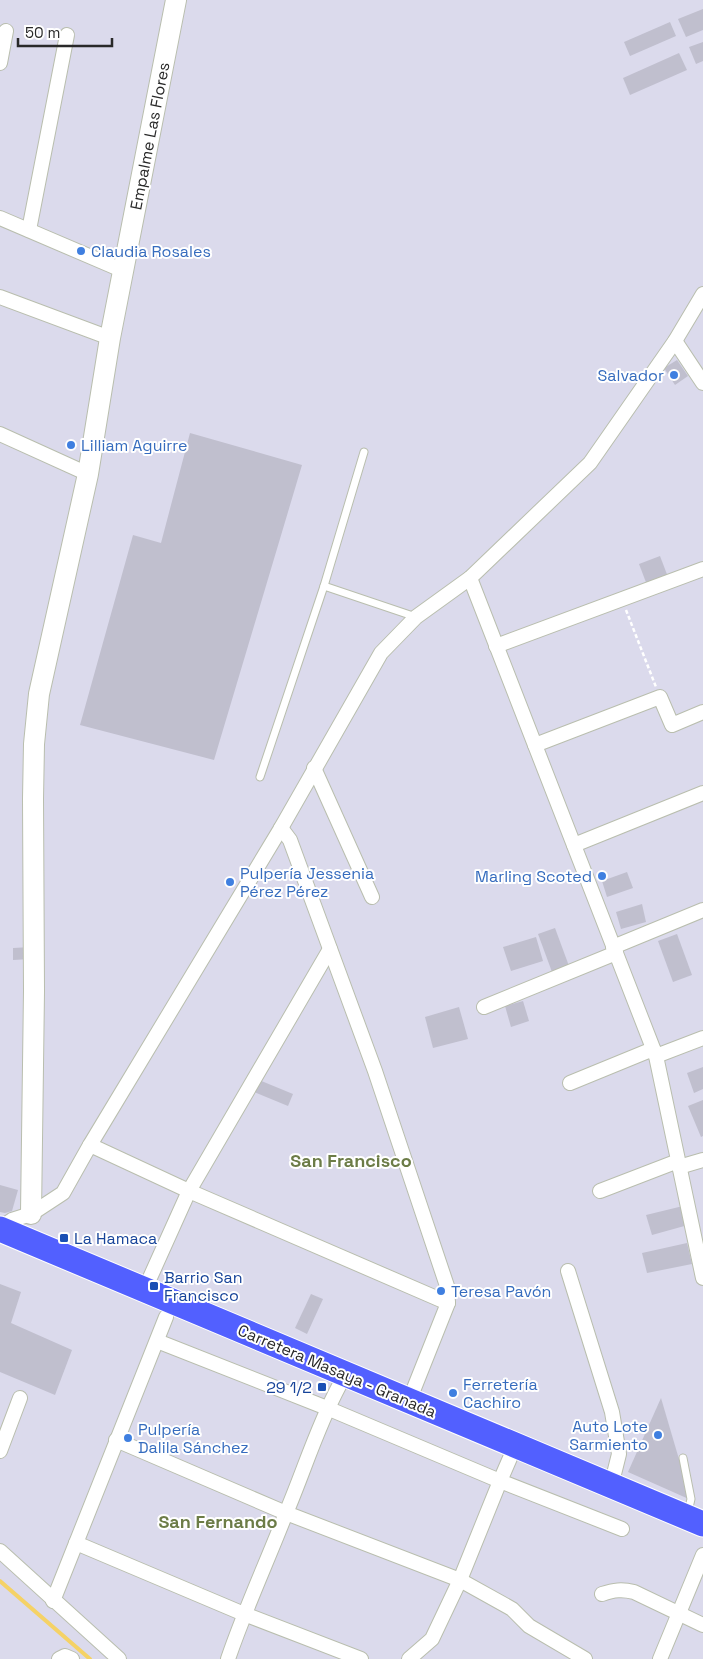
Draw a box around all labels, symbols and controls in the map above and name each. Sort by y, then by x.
scale bar [18,15,111,47]
text: 50 m [25,23,60,42]
street label: Empalme Las Flores [125,60,175,212]
place label: Claudia Rosales [91,241,211,262]
marker: Claudia Rosales [75,245,87,257]
place label: Salvador [597,365,664,386]
marker: Salvador [668,369,680,381]
place label: Lilliam Aguirre [81,435,188,456]
marker: Lilliam Aguirre [65,439,77,451]
place label: Pulpería Jessenia Pérez Pérez [240,863,374,902]
place label: Marling Scoted [475,866,592,887]
marker: Marling Scoted [596,870,608,882]
marker: Pulpería Jessenia Pérez Pérez [224,876,236,888]
district label: San Francisco [290,1149,412,1172]
place label: La Hamaca [74,1228,157,1249]
marker: La Hamaca [58,1232,70,1244]
place label: Barrio San Francisco [164,1267,243,1306]
marker: Barrio San Francisco [148,1280,160,1292]
place label: Teresa Pavón [451,1281,551,1302]
marker: Teresa Pavón [435,1285,447,1297]
street label: Carretera Masaya - Granada [235,1320,439,1422]
place label: Ferretería Cachiro [463,1374,538,1413]
place label: 29 1/2 [266,1377,312,1398]
marker: 29 1/2 [316,1381,328,1393]
marker: Ferretería Cachiro [447,1387,459,1399]
place label: Auto Lote Sarmiento [569,1416,648,1455]
place label: Pulpería Dalila Sánchez [138,1419,249,1458]
marker: Auto Lote Sarmiento [652,1429,664,1441]
marker: Pulpería Dalila Sánchez [122,1432,134,1444]
district label: San Fernando [158,1510,278,1533]

